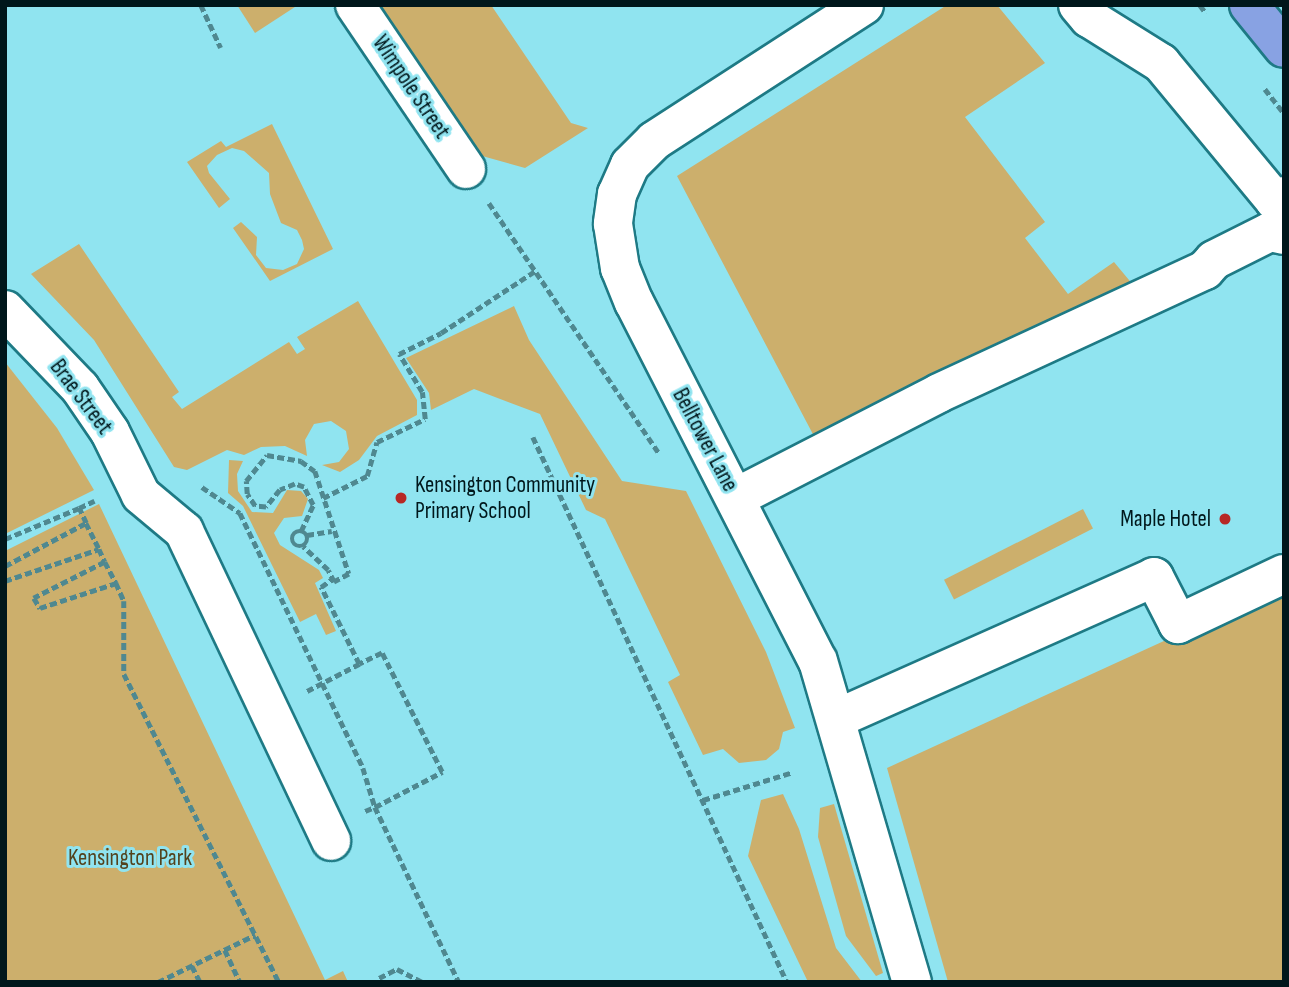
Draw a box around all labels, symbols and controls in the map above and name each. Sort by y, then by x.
street label: Wimpole Street [366,30,456,144]
street label: Brae Street [44,354,118,440]
street label: Belltower Lane [666,384,744,496]
place label: Kensington Community Primary School [415,471,595,525]
marker: Kensington Community Primary School [393,490,409,506]
place label: Maple Hotel [1120,505,1211,533]
marker: Maple Hotel [1217,511,1233,527]
park label: Kensington Park [68,844,192,872]

